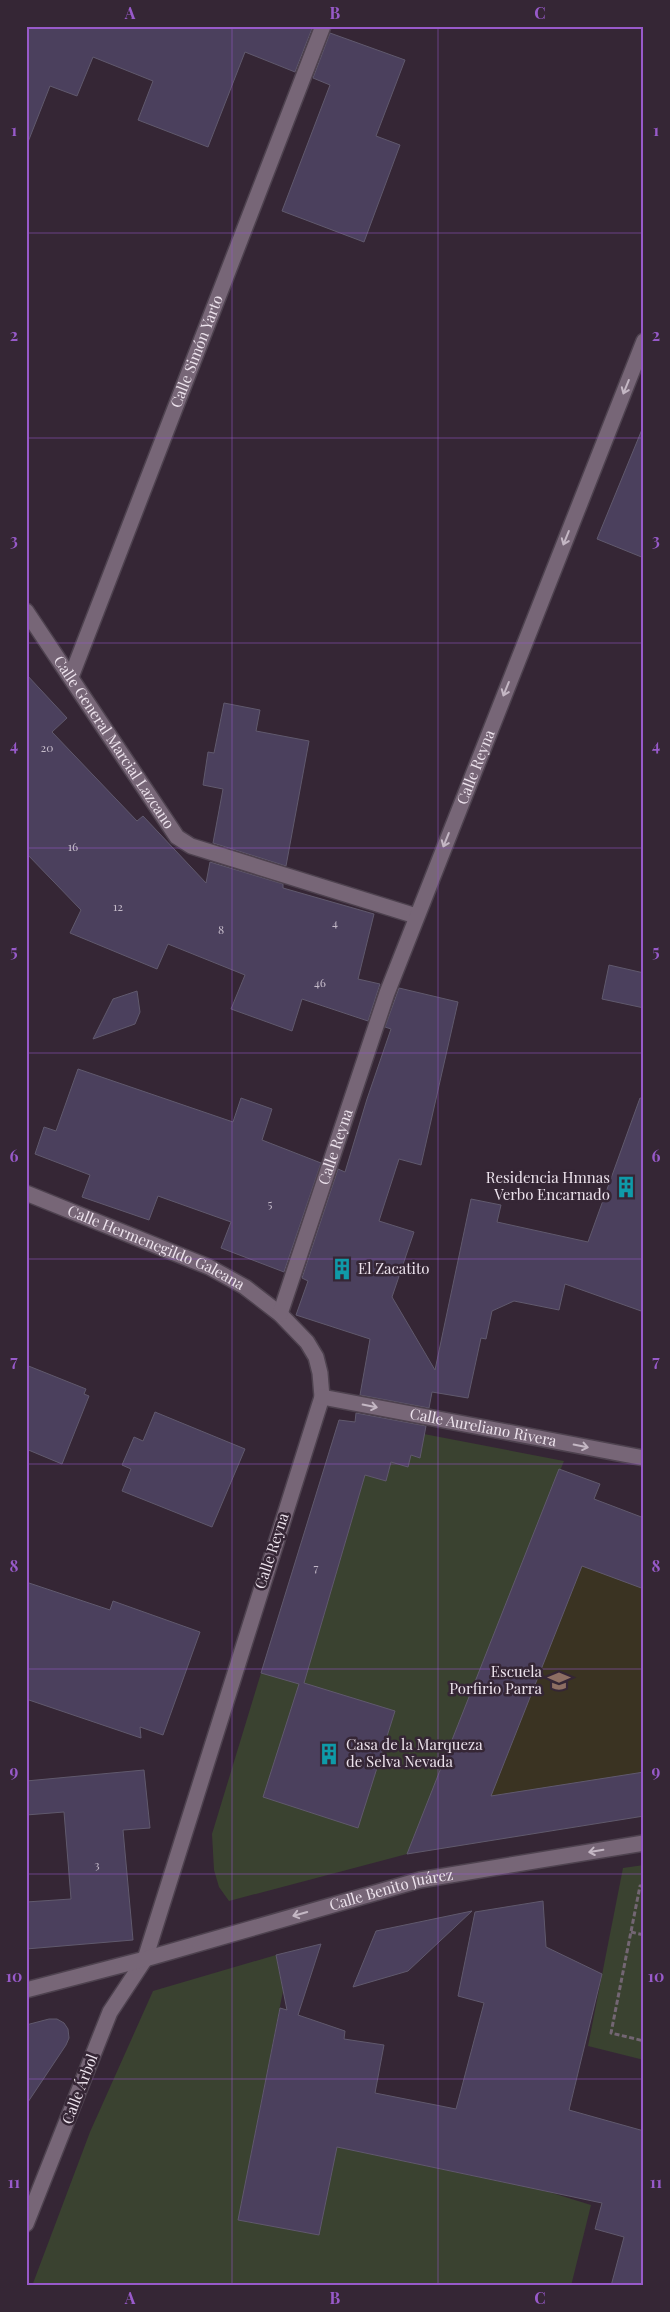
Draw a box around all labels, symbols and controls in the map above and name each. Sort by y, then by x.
text: A [124,2,136,23]
text: B [330,2,341,23]
text: C [534,2,546,23]
text: 1 [11,119,17,140]
text: 1 [653,119,659,140]
street label: Calle Simón Yarto [165,292,227,411]
text: 2 [10,324,18,345]
text: 2 [652,324,660,345]
one-way arrow [621,378,630,394]
text: 3 [10,529,18,550]
text: 3 [652,529,660,550]
one-way arrow [561,530,570,545]
street label: Calle General Marcial Lazcano [50,651,180,832]
one-way arrow [501,681,510,696]
street label: Calle Reyna [451,726,499,807]
text: 4 [10,734,18,755]
text: 4 [652,734,660,755]
house number: 20 [41,739,53,755]
one-way arrow [441,832,451,847]
house number: 16 [68,838,78,854]
house number: 12 [113,898,123,914]
house number: 4 [332,914,338,930]
house number: 8 [218,921,224,937]
text: 5 [10,940,18,961]
text: 5 [652,940,660,961]
house number: 46 [314,974,326,990]
street label: Calle Reyna [313,1106,357,1187]
text: 6 [10,1145,19,1166]
text: 6 [652,1145,661,1166]
place label: Residencia Hmnas Verbo Encarnado [486,1167,610,1204]
building icon: Residencia Hmnas Verbo Encarnado [613,1174,639,1200]
house number: 5 [268,1195,273,1211]
street label: Calle Hermenegildo Galeana [65,1200,249,1294]
building icon: El Zacatito [329,1256,355,1282]
place label: El Zacatito [358,1258,430,1278]
text: 7 [10,1350,18,1371]
text: 7 [652,1350,660,1371]
one-way arrow [361,1402,377,1412]
street label: Calle Aureliano Rivera [408,1403,559,1450]
one-way arrow [573,1442,589,1451]
street label: Calle Reyna [249,1510,293,1591]
text: 8 [10,1555,19,1576]
text: 8 [652,1555,661,1576]
house number: 7 [314,1559,319,1575]
place label: Escuela Porfirio Parra [449,1661,543,1698]
school or university icon: Escuela Porfirio Parra [546,1668,572,1694]
place label: Casa de la Marqueza de Selva Nevada [346,1734,483,1771]
building icon: Casa de la Marqueza de Selva Nevada [316,1741,342,1767]
text: 9 [10,1760,19,1781]
text: 9 [652,1760,661,1781]
one-way arrow [588,1847,604,1857]
house number: 3 [94,1856,100,1872]
street label: Calle Benito Juárez [327,1864,455,1915]
one-way arrow [293,1910,309,1920]
text: 10 [6,1965,22,1986]
text: 10 [648,1965,664,1986]
street label: Calle Árbol [57,2051,102,2127]
text: 11 [8,2171,20,2192]
text: 11 [650,2171,662,2192]
text: A [124,2287,136,2308]
text: B [330,2287,341,2308]
text: C [534,2287,546,2308]

